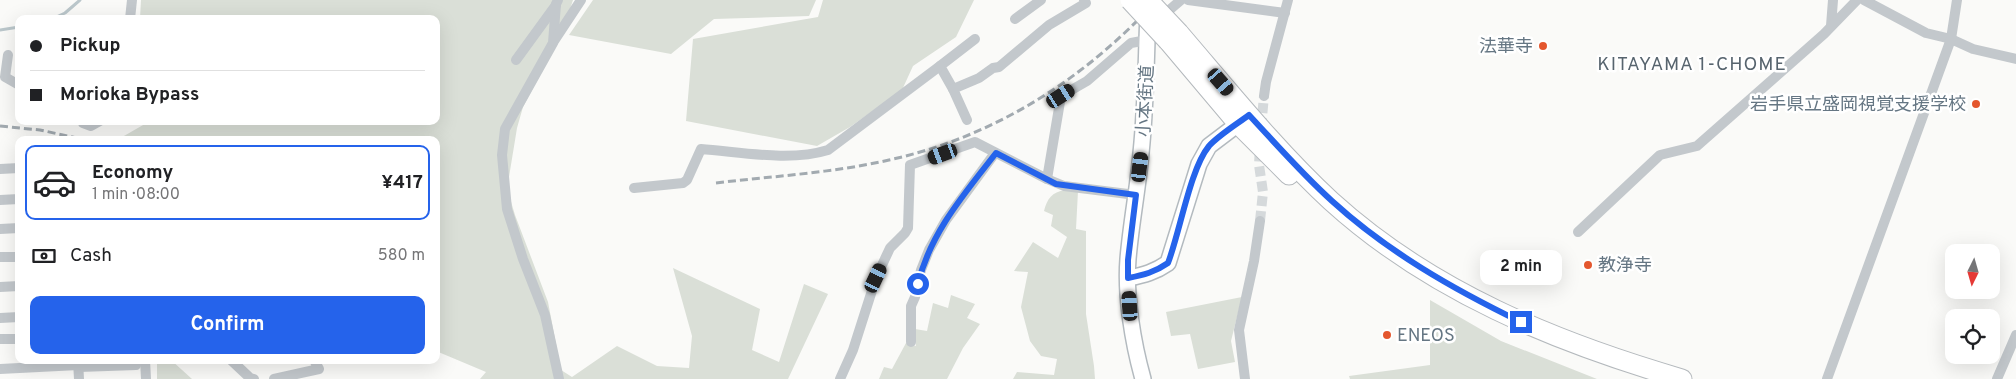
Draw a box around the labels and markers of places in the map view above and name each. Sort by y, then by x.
place label: 法華寺 [1479,36,1533,59]
marker: 法華寺 [1537,40,1549,52]
place label: 岩手県立盛岡視覚支援学校 [1750,94,1966,117]
marker: 岩手県立盛岡視覚支援学校 [1970,98,1982,110]
place label: 教浄寺 [1598,255,1652,278]
marker: 教浄寺 [1582,259,1594,271]
place label: ENEOS [1397,325,1455,348]
marker: ENEOS [1381,329,1393,341]

